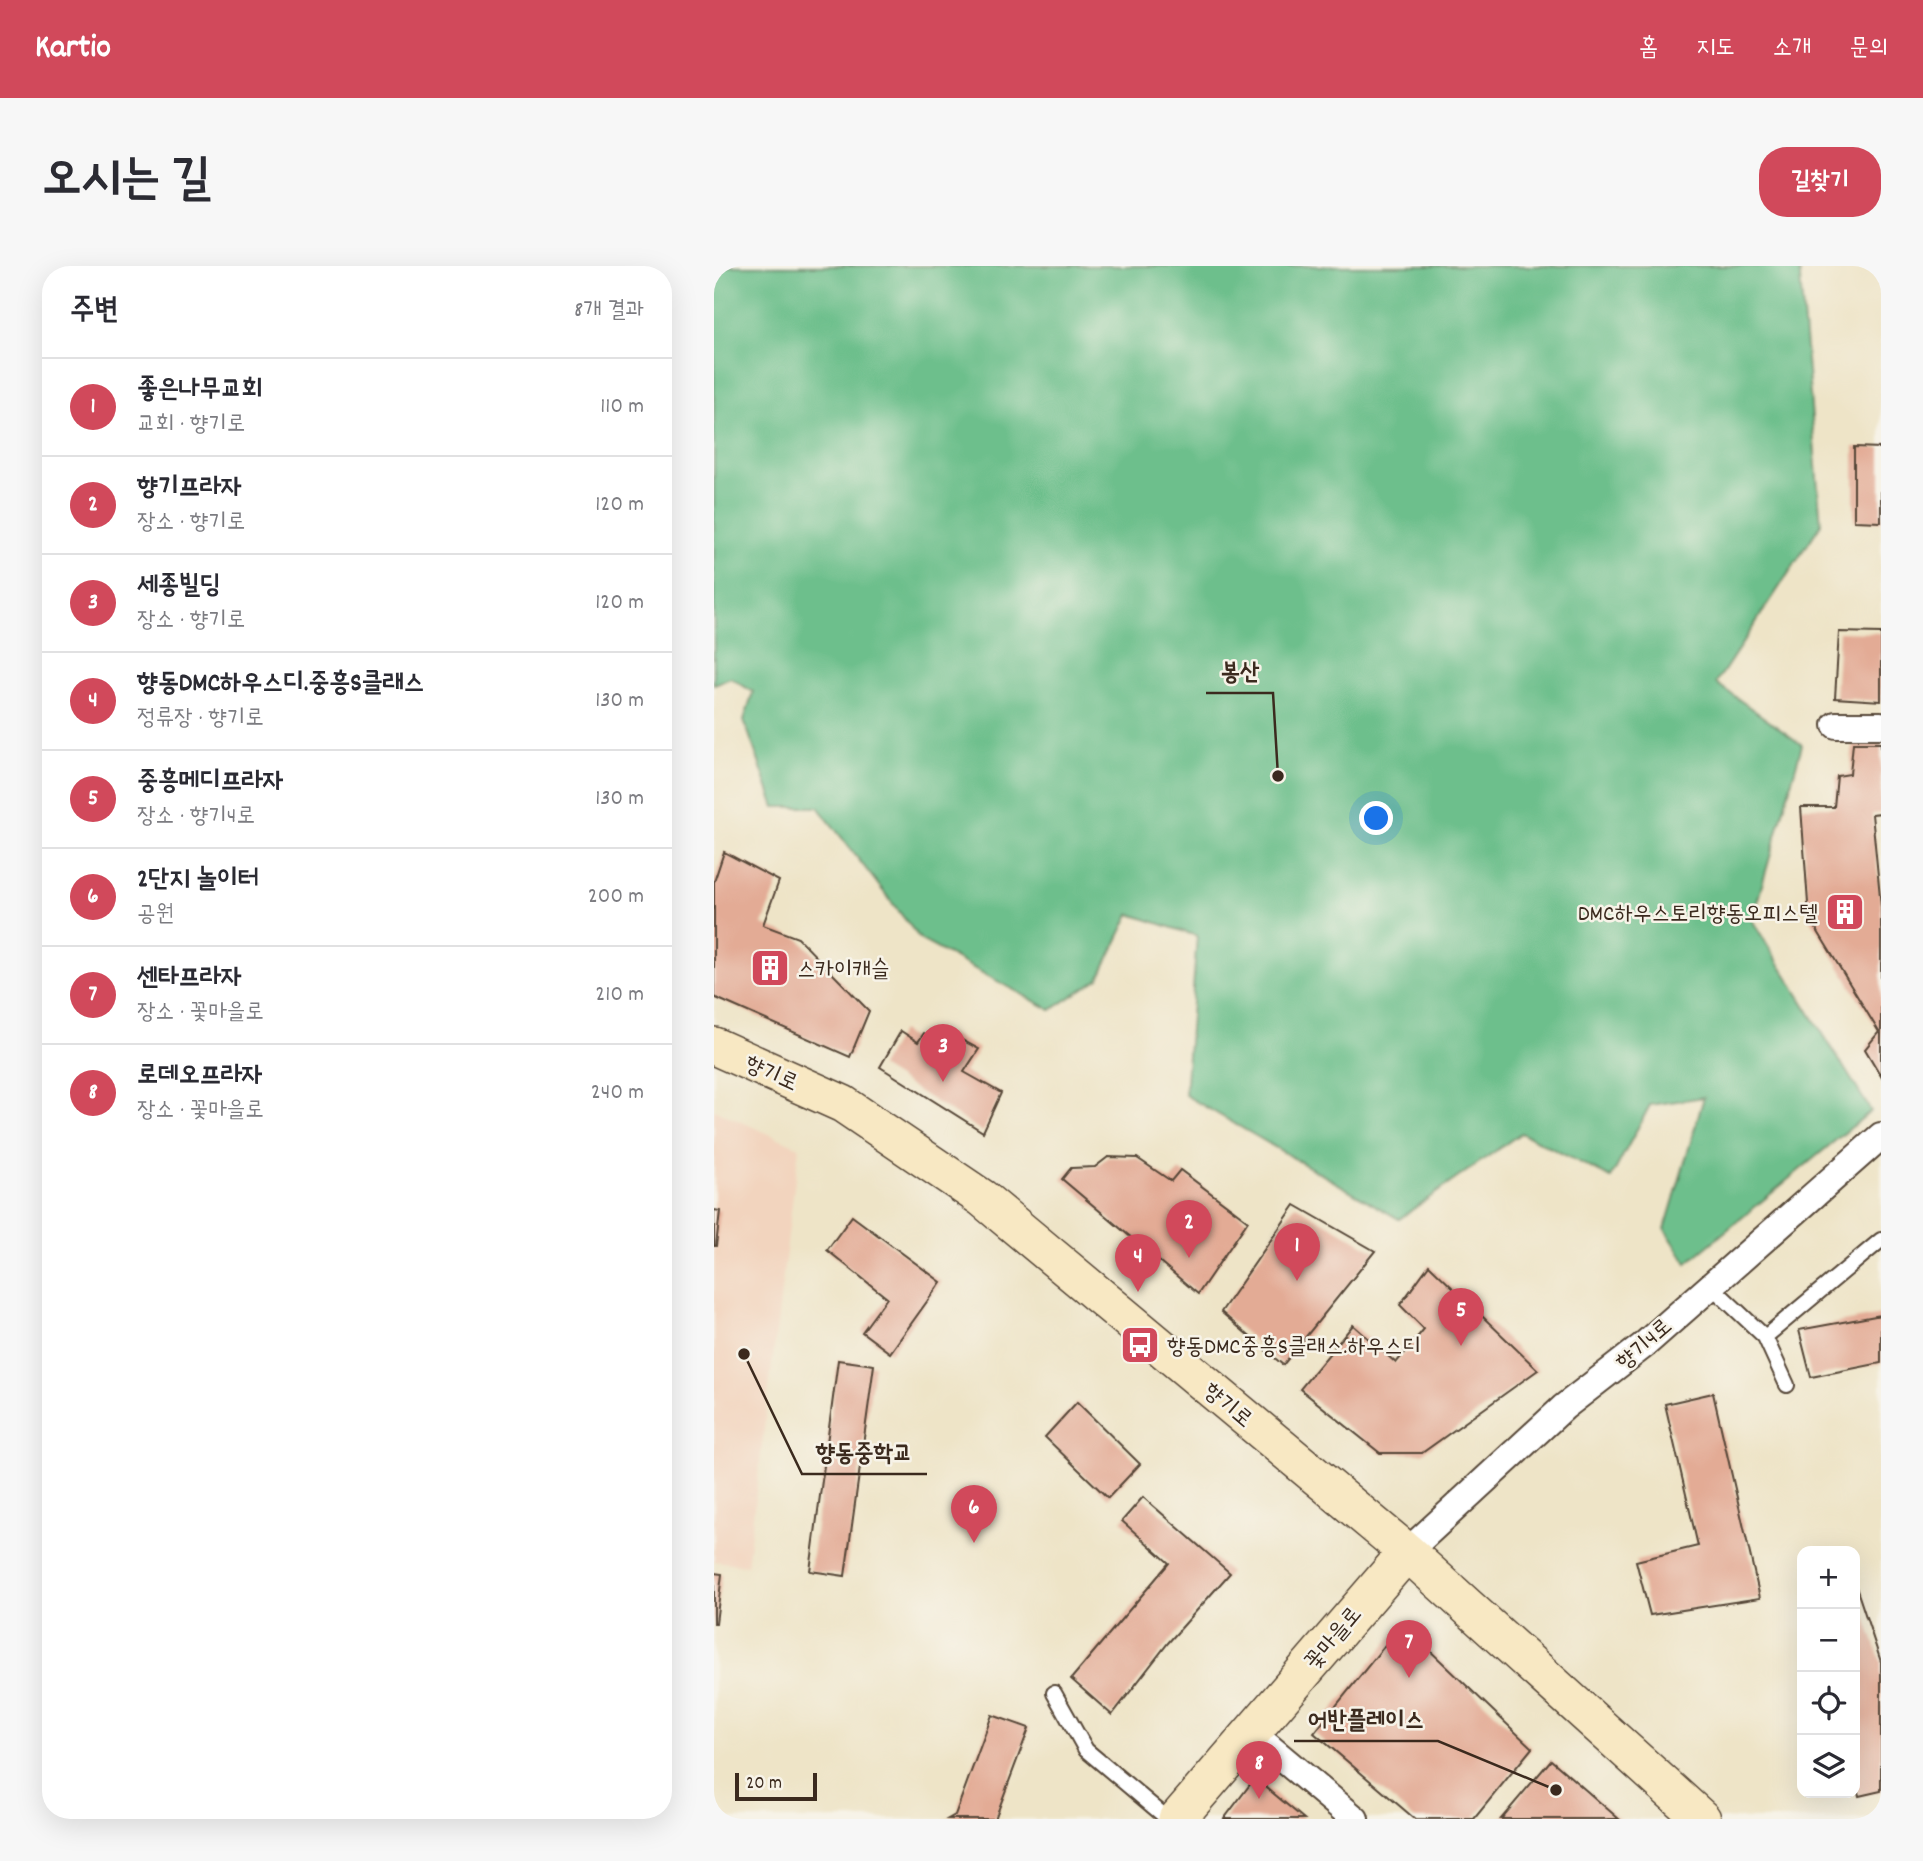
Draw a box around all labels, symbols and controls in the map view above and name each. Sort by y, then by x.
text: Kartio [35,26,111,73]
text: 홈 [1639,32,1658,66]
text: 지도 [1696,32,1735,66]
text: 소개 [1773,32,1811,66]
text: 문의 [1849,32,1888,66]
text: 오시는 길 [42,147,211,217]
button: 길찾기 [1759,147,1881,217]
text: 주변 [70,291,118,334]
text: 8개 결과 [574,295,644,328]
text: 좋은나무교회 [137,372,263,409]
text: 1 [90,391,96,424]
text: 110 m [600,391,644,424]
text: 교회 · 향기로 [137,409,245,442]
text: 향기프라자 [137,470,242,507]
text: 2 [88,489,98,522]
text: 120 m [595,489,644,522]
text: 장소 · 향기로 [137,507,245,540]
text: 세종빌딩 [137,568,221,605]
text: 3 [88,587,98,620]
text: 120 m [595,587,644,620]
text: 장소 · 향기로 [137,605,245,638]
callout: 봉산 [1206,648,1273,693]
text: 봉산 [1221,657,1260,691]
text: 향동DMC하우스디.중흥S클래스 [137,666,424,703]
text: 4 [88,685,98,718]
text: 130 m [595,685,644,718]
text: 정류장 · 향기로 [137,703,264,736]
text: 중흥메디프라자 [137,764,283,801]
text: 5 [88,783,98,816]
text: 130 m [595,783,644,816]
text: 장소 · 향기4로 [137,801,255,834]
your location [1359,801,1393,835]
text: 2단지 놀이터 [137,862,259,899]
text: 6 [87,881,99,914]
text: 200 m [588,881,644,914]
building icon: DMC하우스토리향동오피스텔 [1824,891,1866,933]
text: 공원 [137,899,174,932]
place label: DMC하우스토리향동오피스텔 [1578,899,1818,932]
building icon: 스카이캐슬 [749,947,791,989]
place label: 스카이캐슬 [797,955,890,988]
text: 센타프라자 [137,960,242,997]
text: 7 [89,979,97,1012]
text: 210 m [595,979,644,1012]
text: 장소 · 꽃마을로 [137,997,264,1030]
pin: 3 [920,1024,966,1082]
street label: 향기로 [739,1049,803,1102]
text: 로데오프라자 [137,1058,263,1095]
text: 8 [88,1077,98,1110]
text: 240 m [591,1077,644,1110]
text: 장소 · 꽃마을로 [137,1095,264,1128]
pin: 2 [1166,1200,1212,1258]
pin: 1 [1274,1223,1320,1281]
pin: 4 [1115,1234,1161,1292]
pin: 5 [1438,1288,1484,1346]
street label: 향기4로 [1610,1312,1681,1379]
bus stop icon: 향동DMC중흥S클래스.하우스디 [1119,1324,1161,1366]
place label: 향동DMC중흥S클래스.하우스디 [1167,1332,1421,1365]
street label: 향기로 [1195,1376,1259,1437]
callout: 향동중학교 [802,1429,927,1474]
text: 향동중학교 [815,1438,912,1472]
pin: 6 [951,1485,997,1543]
map controls [1797,1546,1860,1798]
button: + [1797,1546,1860,1609]
street label: 꽃마을로 [1298,1600,1371,1678]
button: − [1797,1609,1860,1672]
pin: 7 [1386,1620,1432,1678]
button: locate [1797,1672,1860,1735]
callout: 어반플레이스 [1294,1696,1438,1741]
text: 어반플레이스 [1308,1705,1424,1739]
button: layers [1797,1735,1860,1798]
pin: 8 [1236,1741,1282,1799]
scale bar [735,1770,817,1802]
text: 20 m [746,1771,782,1798]

